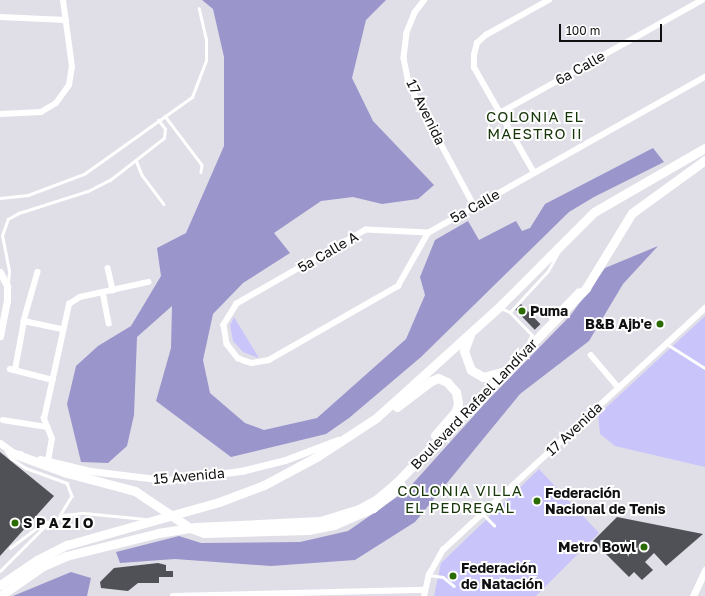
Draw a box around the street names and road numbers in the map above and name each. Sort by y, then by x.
street label: 6a Calle [552,48,608,88]
street label: 17 Avenida [403,76,449,148]
street label: 5a Calle [447,186,503,226]
street label: 5a Calle A [295,228,361,276]
street label: Boulevard Rafael Landívar [407,335,541,473]
street label: 17 Avenida [542,399,606,459]
street label: 15 Avenida [153,465,225,487]

